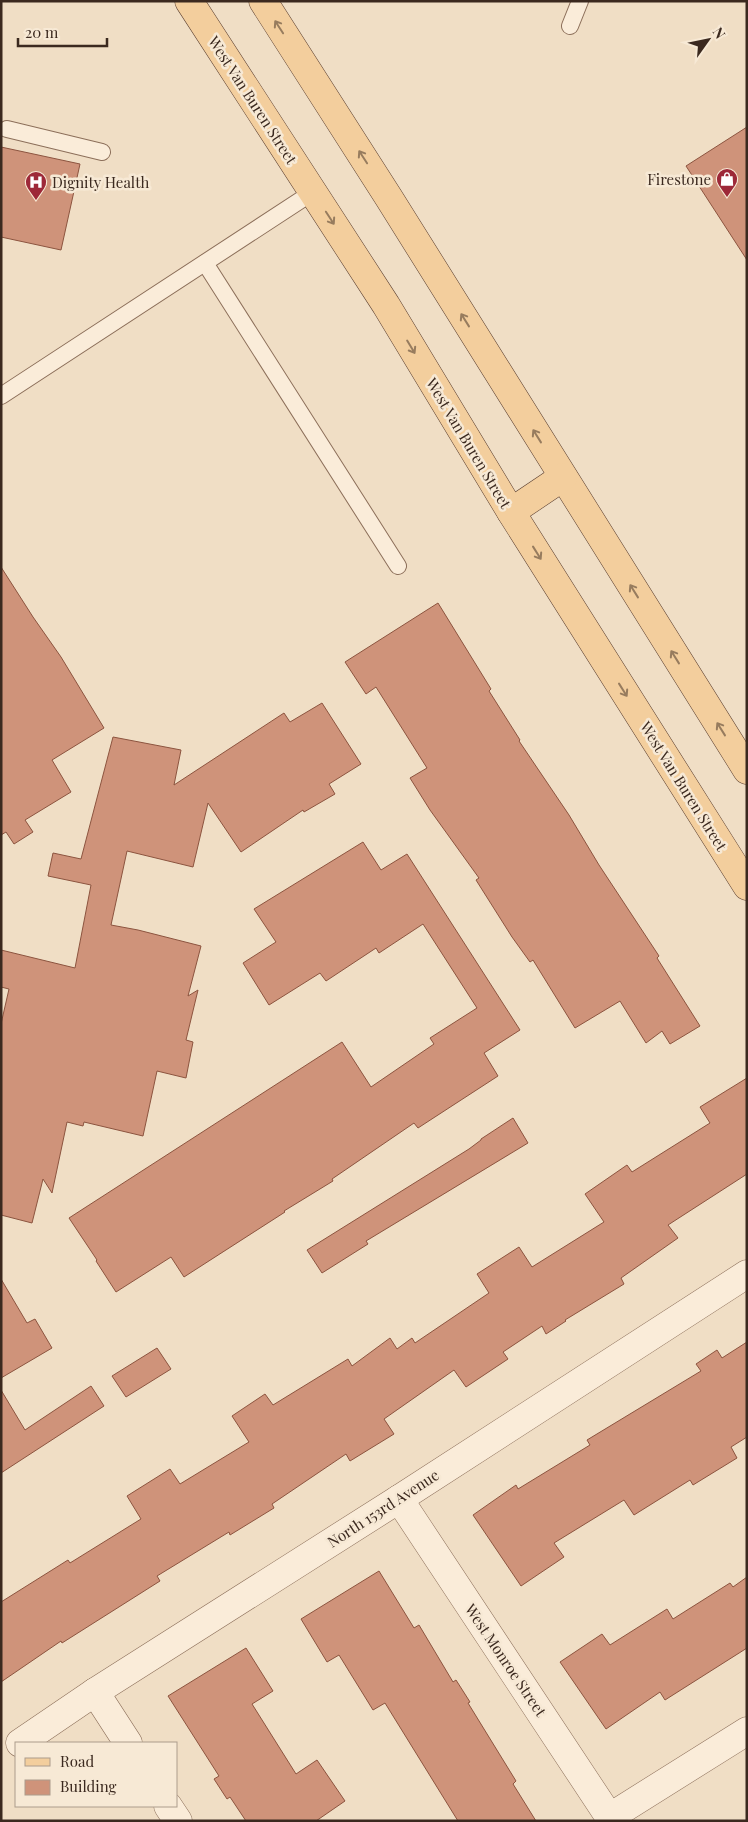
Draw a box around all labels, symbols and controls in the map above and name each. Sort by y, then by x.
scale bar [18,15,106,47]
north arrow [683,15,733,65]
one-way arrow [274,20,284,34]
text: 20 m [25,22,59,42]
text: N [709,23,730,42]
street label: West Van Buren Street [204,31,302,168]
one-way arrow [357,151,367,165]
shop icon: Firestone [715,167,739,198]
place label: Firestone [647,169,711,189]
hospital icon: Dignity Health [24,170,48,201]
place label: Dignity Health [52,172,149,192]
one-way arrow [325,211,335,225]
one-way arrow [459,313,469,327]
one-way arrow [407,339,417,353]
street label: West Van Buren Street [422,373,516,513]
one-way arrow [532,429,542,443]
one-way arrow [532,545,542,559]
one-way arrow [629,584,639,598]
one-way arrow [669,650,679,664]
one-way arrow [618,683,628,697]
street label: West Van Buren Street [636,717,732,855]
one-way arrow [715,723,725,737]
street label: North 153rd Avenue [323,1464,443,1552]
street label: West Monroe Street [460,1599,552,1721]
legend [15,1742,178,1807]
text: Road [60,1751,94,1771]
text: Building [60,1776,117,1796]

